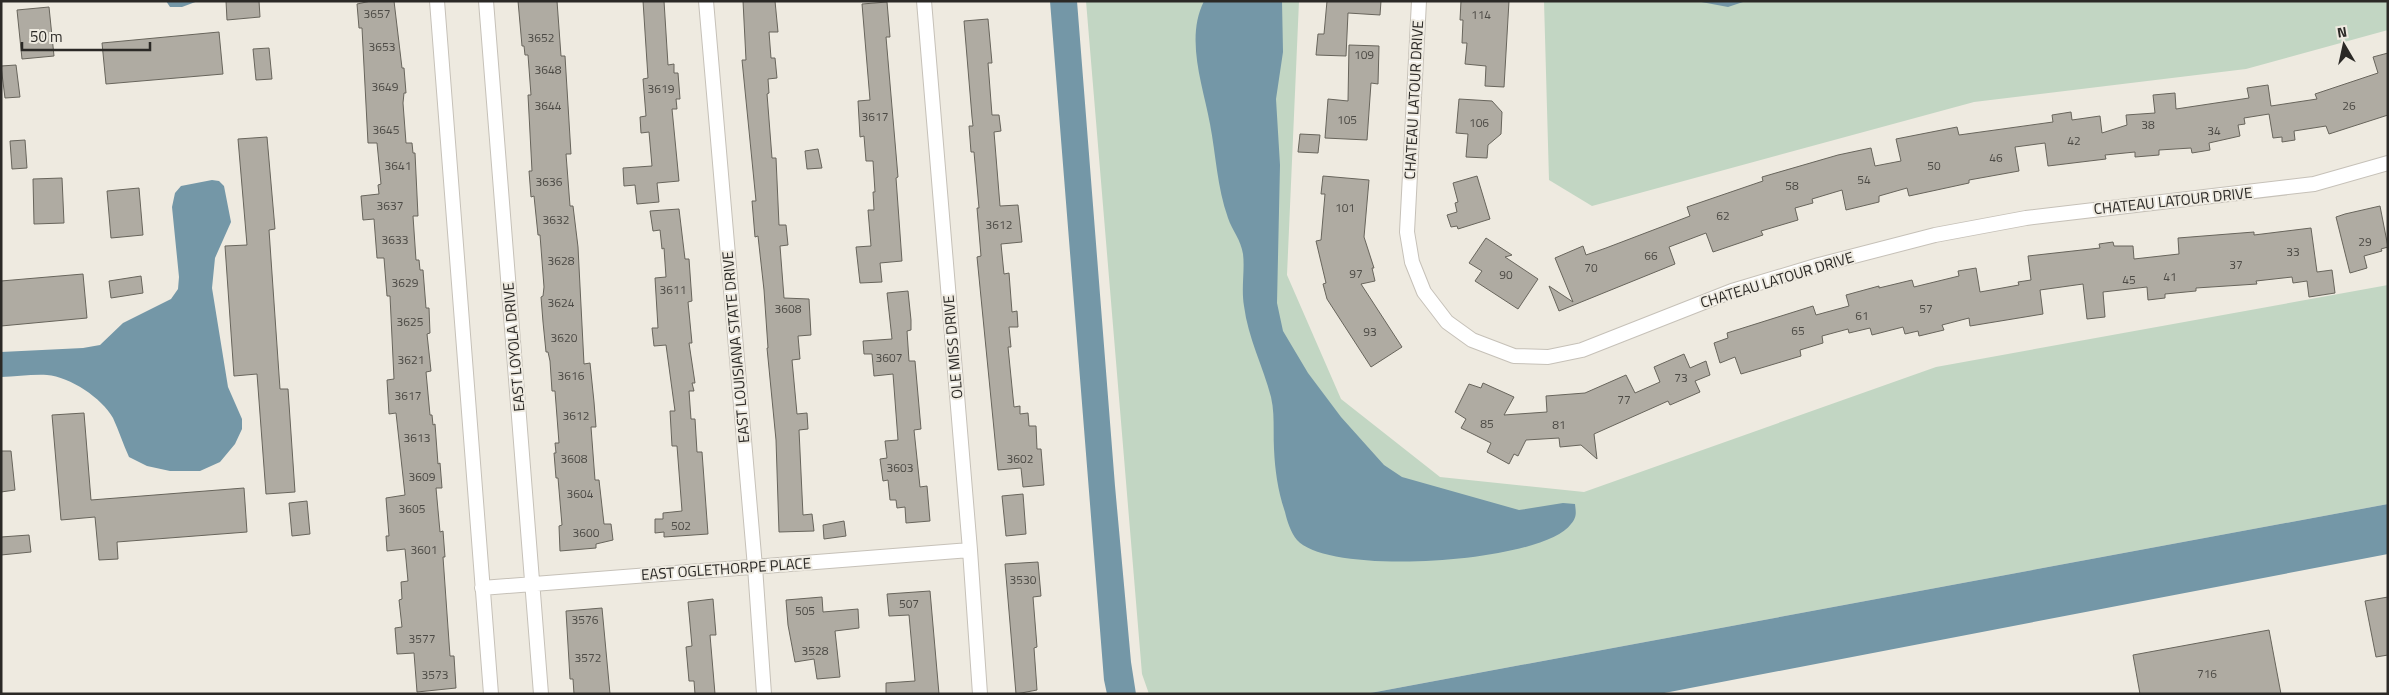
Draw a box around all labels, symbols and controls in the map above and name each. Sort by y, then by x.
house number: 3657 [364,4,390,23]
house number: 114 [1471,5,1491,24]
scale bar [22,20,150,52]
street label: CHATEAU LATOUR DRIVE [1398,20,1429,180]
north arrow [2319,20,2369,70]
text: N [2335,21,2348,43]
text: 50 m [30,25,63,48]
house number: 3652 [528,28,554,47]
house number: 3653 [369,37,395,56]
house number: 109 [1354,45,1374,64]
house number: 3648 [535,60,562,79]
house number: 3649 [372,77,399,96]
house number: 3619 [648,79,675,98]
house number: 3644 [535,96,562,115]
house number: 26 [2342,96,2356,115]
house number: 3617 [862,107,888,126]
house number: 105 [1337,110,1357,129]
house number: 106 [1469,113,1489,132]
house number: 38 [2141,115,2155,134]
house number: 3645 [373,120,400,139]
house number: 34 [2207,121,2221,140]
house number: 42 [2067,131,2081,150]
house number: 46 [1989,148,2003,167]
house number: 3641 [385,156,411,175]
house number: 50 [1927,156,1941,175]
house number: 54 [1857,170,1871,189]
house number: 3636 [536,172,563,191]
house number: 58 [1785,176,1799,195]
street label: CHATEAU LATOUR DRIVE [2093,181,2253,220]
house number: 3637 [377,196,403,215]
house number: 101 [1335,198,1355,217]
house number: 62 [1716,206,1730,225]
house number: 3632 [543,210,569,229]
house number: 3612 [986,215,1012,234]
house number: 3633 [382,230,408,249]
house number: 29 [2358,232,2372,251]
house number: 33 [2286,242,2300,261]
street label: CHATEAU LATOUR DRIVE [1697,245,1856,314]
house number: 66 [1644,246,1658,265]
street label: EAST LOUISIANA STATE DRIVE [716,250,755,444]
house number: 3628 [548,251,575,270]
house number: 37 [2229,255,2243,274]
house number: 70 [1584,258,1598,277]
house number: 97 [1349,264,1363,283]
house number: 90 [1499,265,1513,284]
house number: 41 [2163,267,2177,286]
house number: 45 [2122,270,2136,289]
house number: 3629 [392,273,419,292]
house number: 3611 [660,280,686,299]
street label: EAST LOYOLA DRIVE [496,282,531,413]
house number: 3624 [548,293,575,312]
street label: OLE MISS DRIVE [937,294,968,400]
house number: 3608 [775,299,802,318]
house number: 57 [1919,299,1933,318]
house number: 61 [1855,306,1869,325]
house number: 3625 [397,312,424,331]
house number: 65 [1791,321,1805,340]
house number: 93 [1363,322,1377,341]
house number: 3620 [551,328,578,347]
house number: 3607 [876,348,902,367]
house number: 3621 [398,350,424,369]
house number: 3616 [558,366,585,385]
house number: 73 [1674,368,1688,387]
house number: 3617 [395,386,421,405]
house number: 77 [1617,390,1631,409]
house number: 3612 [563,406,589,425]
house number: 85 [1480,414,1494,433]
house number: 81 [1552,415,1566,434]
house number: 3613 [404,428,430,447]
house number: 3608 [561,449,588,468]
house number: 3602 [1007,449,1033,468]
house number: 3603 [887,458,913,477]
house number: 3609 [409,467,436,486]
house number: 3604 [567,484,594,503]
house number: 3605 [399,499,426,518]
house number: 502 [671,516,691,535]
house number: 3600 [573,523,600,542]
house number: 3601 [411,540,437,559]
street label: EAST OGLETHORPE PLACE [640,551,812,586]
house number: 3530 [1010,570,1037,589]
house number: 507 [899,594,919,613]
house number: 505 [795,601,815,620]
house number: 3576 [572,610,599,629]
house number: 3577 [409,629,435,648]
house number: 3528 [802,641,829,660]
house number: 3572 [575,648,601,667]
house number: 716 [2197,664,2217,683]
house number: 3573 [422,665,448,684]

